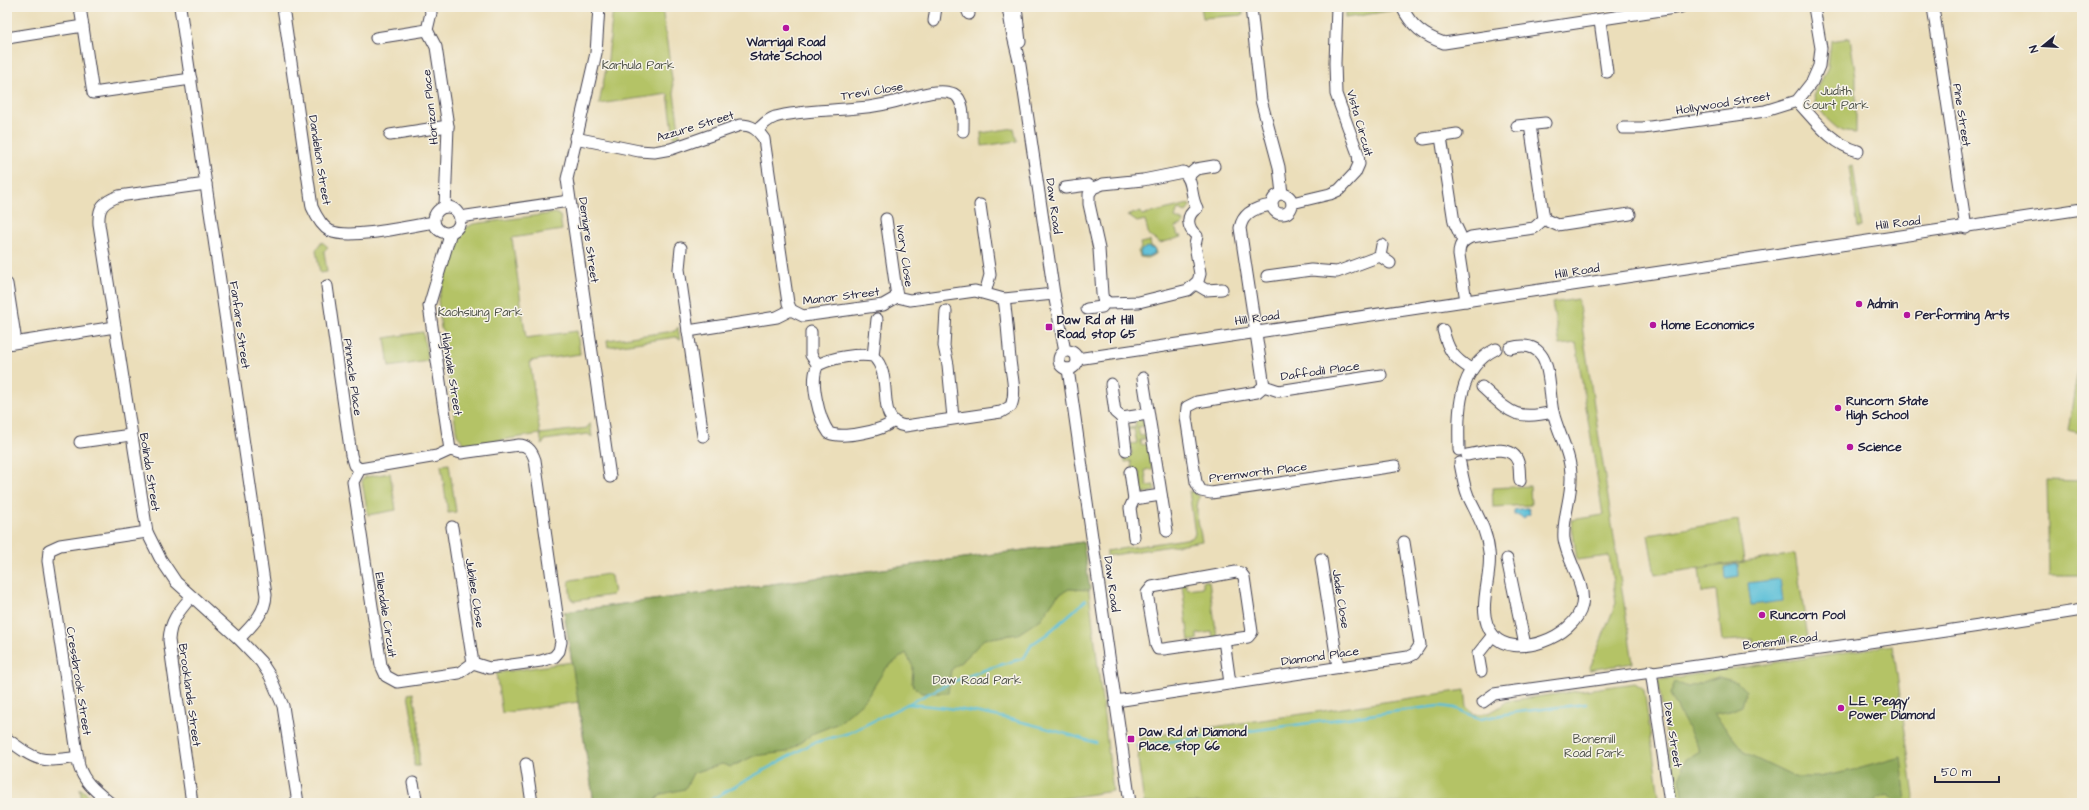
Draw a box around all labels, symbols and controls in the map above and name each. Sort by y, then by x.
marker: Warrigal Road State School [781,23,791,33]
north arrow [2023,26,2063,66]
place label: Warrigal Road State School [746,34,826,65]
text: N [2026,43,2042,55]
park label: Karhula Park [602,57,675,74]
street label: Horizon Place [418,68,443,145]
street label: Trevi Close [840,78,905,105]
street label: Pine Street [1948,82,1975,148]
park label: Judith Court Park [1803,83,1869,114]
street label: Vista Circuit [1342,88,1377,159]
street label: Hollywood Street [1675,88,1772,120]
street label: Azzure Street [654,107,736,146]
street label: Dandelion Street [304,114,335,206]
street label: Daw Road [1041,177,1066,235]
street label: Demigre Street [573,196,603,284]
street label: Hill Road [1875,212,1922,235]
street label: Ivory Close [891,224,917,289]
street label: Hill Road [1553,260,1601,283]
street label: Fanfare Street [225,280,254,370]
street label: Manor Street [802,283,881,310]
place label: Admin [1867,296,1898,313]
marker: Admin [1854,299,1864,309]
park label: Kaohsiung Park [438,304,523,322]
street label: Hill Road [1233,307,1281,330]
place label: Performing Arts [1915,307,2010,326]
marker: Performing Arts [1902,310,1912,320]
place label: Daw Rd at Hill Road, stop 65 [1057,312,1137,344]
place label: Home Economics [1661,317,1755,334]
marker: Home Economics [1648,320,1658,330]
marker: Daw Rd at Hill Road, stop 65 [1044,322,1054,332]
street label: Highvale Street [436,331,466,417]
street label: Pinnacle Place [339,337,366,417]
street label: Daffodil Place [1280,357,1361,385]
place label: Runcorn State High School [1846,393,1929,426]
marker: Runcorn State High School [1833,403,1843,413]
street label: Bolinda Street [135,432,164,513]
place label: Science [1857,439,1902,456]
marker: Science [1845,442,1855,452]
street label: Premworth Place [1208,458,1308,487]
street label: Daw Road [1099,555,1124,613]
street label: Jubilee Close [461,557,488,630]
street label: Jade Close [1327,568,1354,630]
street label: Ellendale Circuit [370,571,401,659]
place label: Runcorn Pool [1770,607,1846,624]
marker: Runcorn Pool [1757,610,1767,620]
street label: Cressbrook Street [62,626,96,737]
street label: Bonemill Road [1742,628,1818,655]
street label: Brooklands Street [174,642,205,748]
street label: Diamond Place [1280,643,1361,670]
park label: Daw Road Park [933,672,1022,689]
place label: L.E. 'Peggy' Power Diamond [1849,693,1936,724]
street label: Dew Street [1659,701,1686,769]
marker: L.E. 'Peggy' Power Diamond [1836,703,1846,713]
place label: Daw Rd at Diamond Place, stop 66 [1139,724,1247,756]
park label: Bonemill Road Park [1564,731,1625,762]
marker: Daw Rd at Diamond Place, stop 66 [1126,734,1136,744]
scale bar [1935,758,1999,784]
text: 50 m [1941,764,1972,781]

